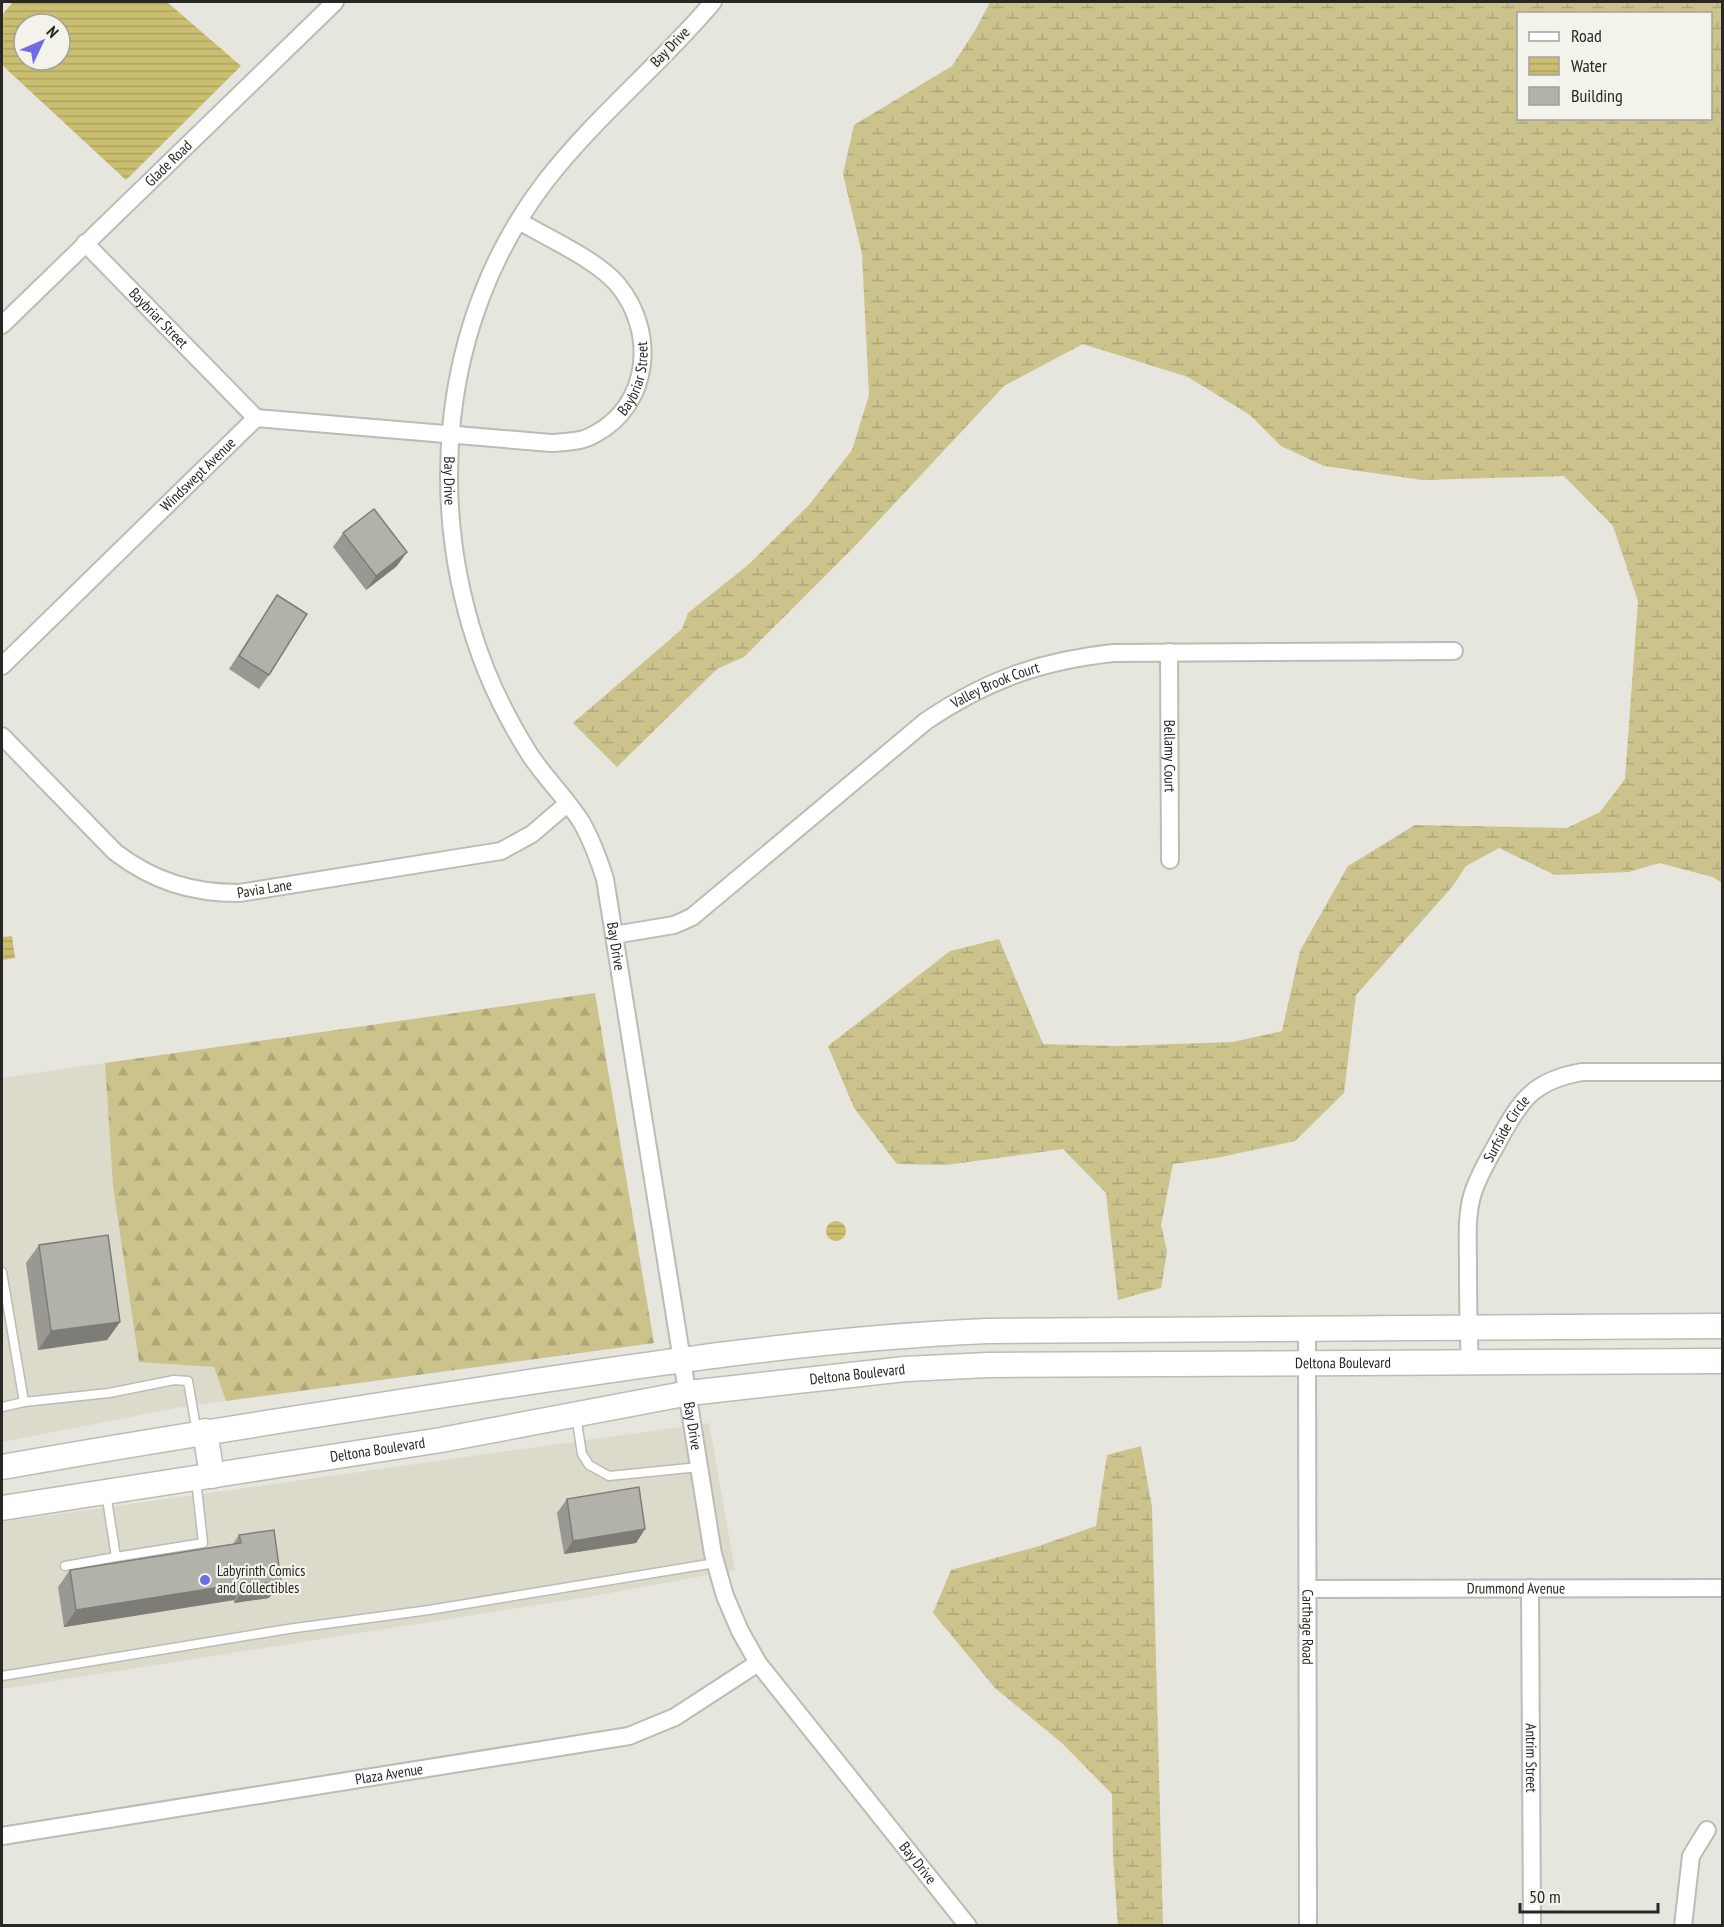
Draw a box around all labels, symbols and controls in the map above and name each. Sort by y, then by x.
north arrow [12,12,72,72]
legend [1517,12,1712,120]
text: N [43,22,63,42]
street label: Bay Drive [646,23,693,71]
text: Road [1571,24,1602,47]
text: Water [1571,54,1607,77]
text: Building [1571,84,1623,107]
street label: Glade Road [141,136,196,190]
street label: Baybriar Street [125,284,192,352]
street label: Baybriar Street [613,341,652,419]
street label: Windswept Avenue [156,433,239,515]
street label: Bay Drive [440,456,460,506]
street label: Valley Brook Court [946,657,1041,713]
street label: Bellamy Court [1160,720,1180,792]
street label: Pavia Lane [236,875,293,902]
street label: Bay Drive [603,921,629,972]
street label: Surfside Circle [1479,1091,1533,1165]
street label: Deltona Boulevard [1295,1353,1391,1372]
street label: Deltona Boulevard [809,1359,906,1389]
street label: Bay Drive [680,1400,706,1452]
street label: Deltona Boulevard [329,1433,426,1466]
place label: Labyrinth Comics and Collectibles [217,1561,305,1597]
marker: Labyrinth Comics and Collectibles [198,1573,212,1587]
street label: Drummond Avenue [1467,1578,1565,1598]
street label: Carthage Road [1298,1589,1318,1665]
street label: Antrim Street [1522,1723,1541,1793]
street label: Plaza Avenue [354,1759,424,1789]
street label: Bay Drive [895,1838,941,1888]
scale bar [1520,1876,1658,1914]
text: 50 m [1529,1885,1561,1908]

